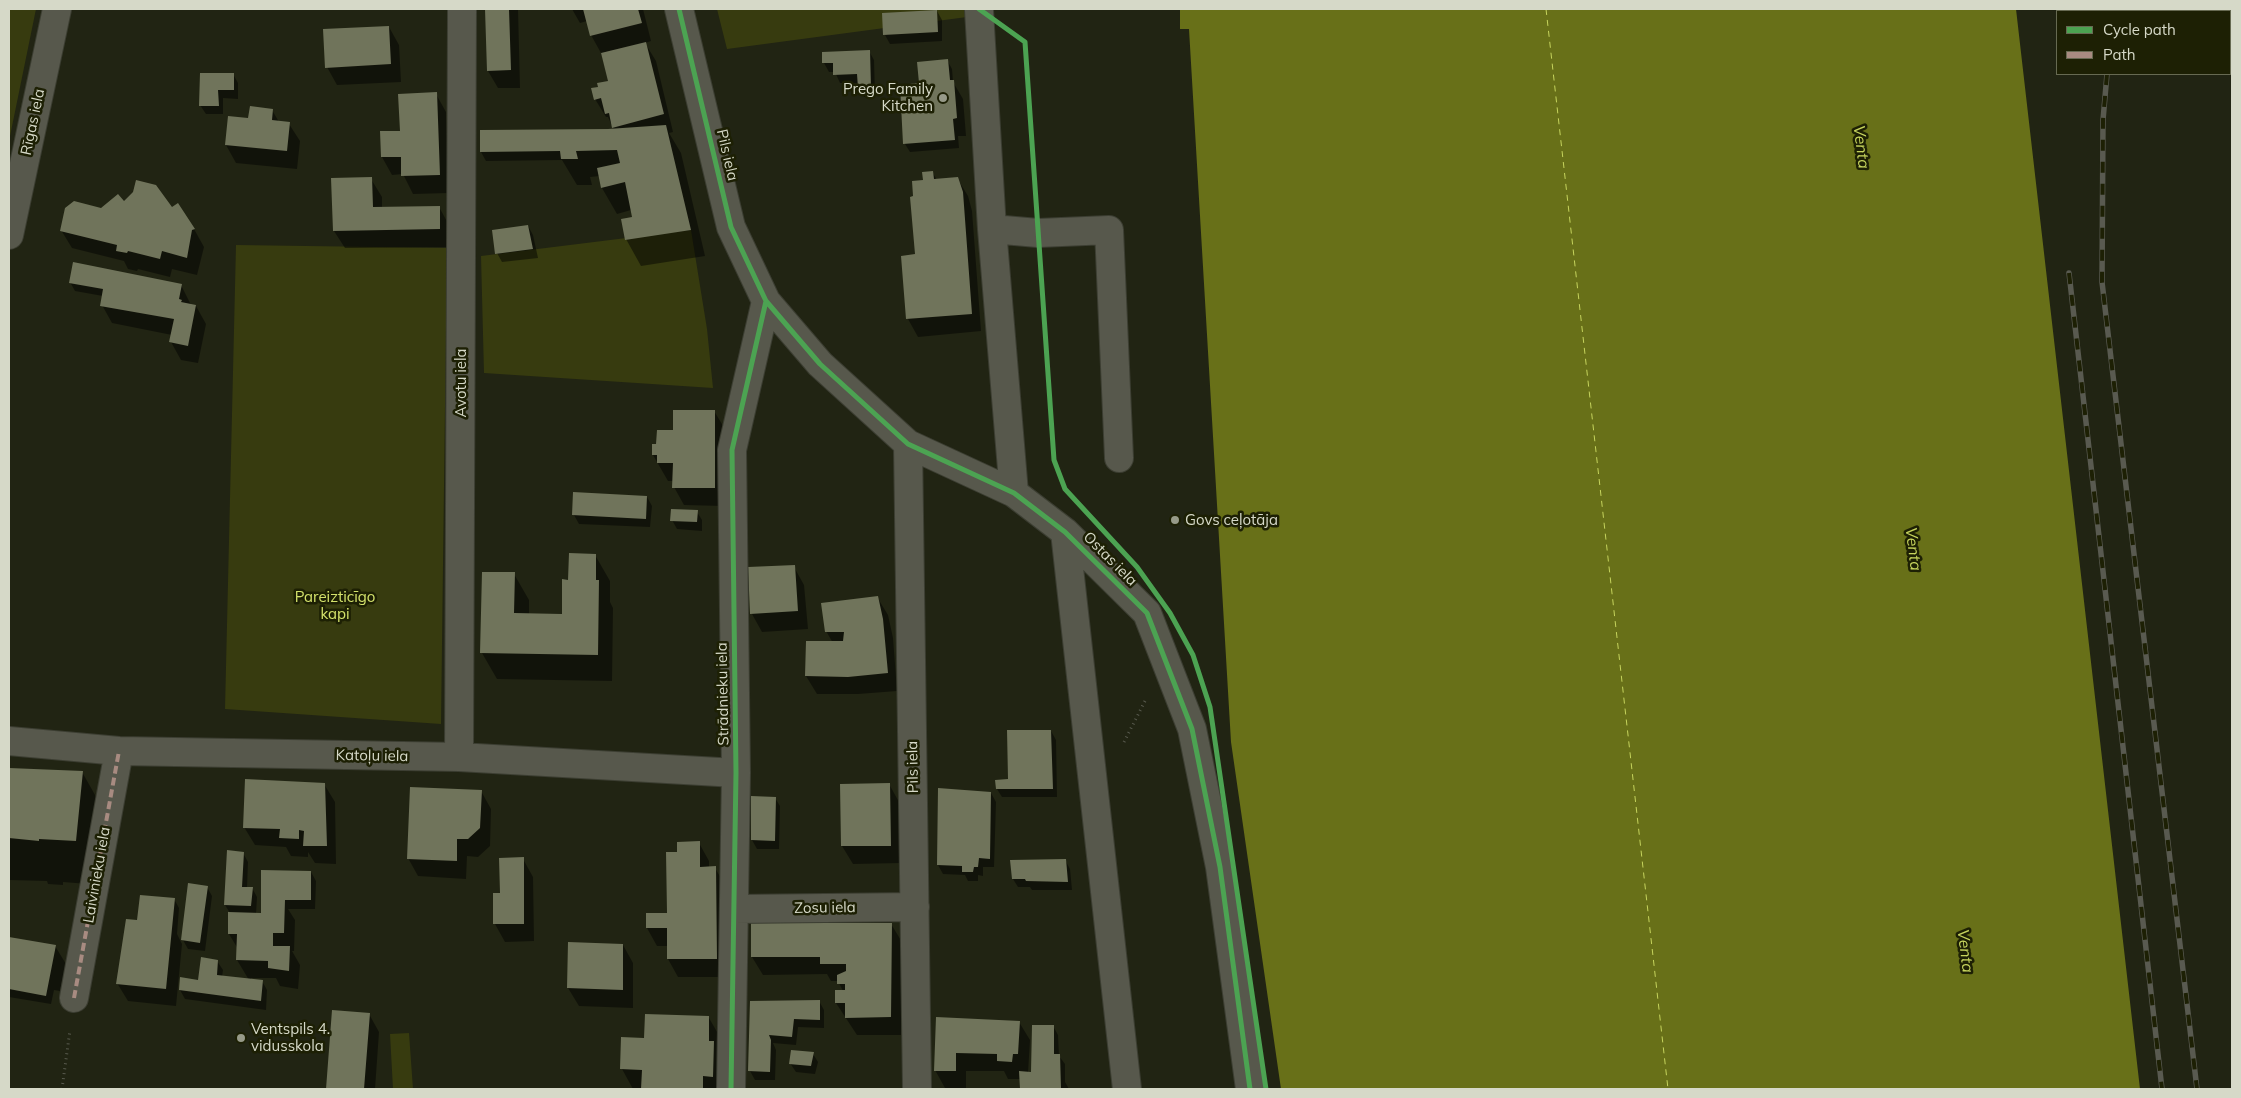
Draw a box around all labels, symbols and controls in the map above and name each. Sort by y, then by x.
legend [2056,10,2231,75]
text: Cycle path [2103,20,2176,39]
text: Path [2103,45,2135,64]
place label: Prego Family Kitchen [843,80,933,115]
street label: Rīgas iela [17,87,49,157]
marker: Prego Family Kitchen [937,92,949,104]
water label: Venta [1849,124,1873,170]
street label: Pils iela [712,127,742,183]
street label: Avotu iela [452,348,470,418]
place label: Govs ceļotāja [1185,511,1278,529]
marker: Govs ceļotāja [1169,514,1181,526]
water label: Venta [1901,526,1925,572]
street label: Ostas iela [1079,528,1141,590]
park label: Pareizticīgo kapi [295,588,375,623]
street label: Strādnieku iela [713,642,733,746]
street label: Pils iela [904,741,922,793]
street label: Katoļu iela [336,746,408,766]
street label: Laivinieku iela [80,825,114,925]
street label: Zosu iela [794,898,856,918]
water label: Venta [1953,928,1977,974]
place label: Ventspils 4. vidusskola [251,1020,330,1055]
marker: Ventspils 4. vidusskola [235,1032,247,1044]

